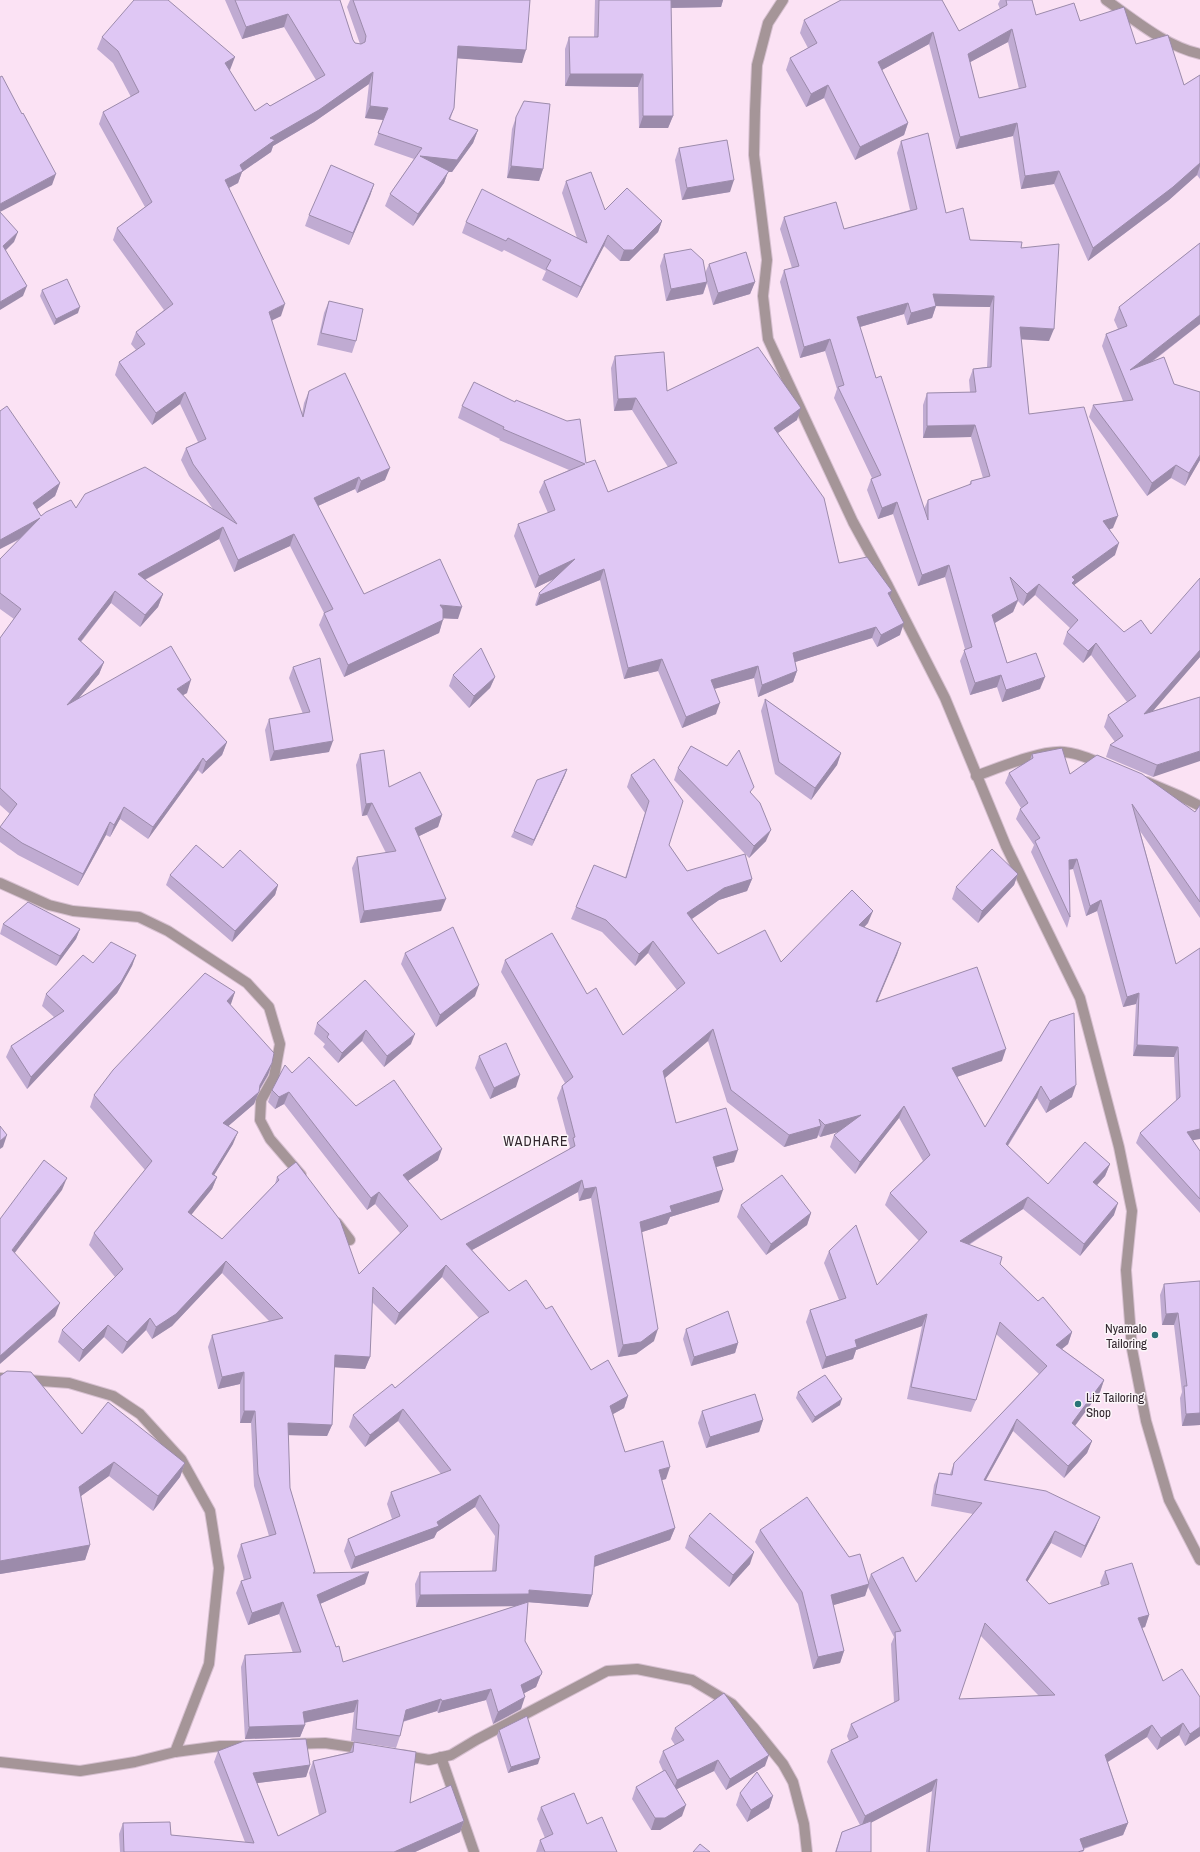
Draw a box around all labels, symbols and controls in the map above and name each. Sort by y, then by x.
district label: WADHARE [503,1132,569,1150]
place label: Nyamalo Tailoring [1105,1320,1147,1352]
marker: Nyamalo Tailoring [1150,1330,1160,1340]
place label: Liz Tailoring Shop [1086,1389,1144,1421]
marker: Liz Tailoring Shop [1073,1399,1083,1409]

